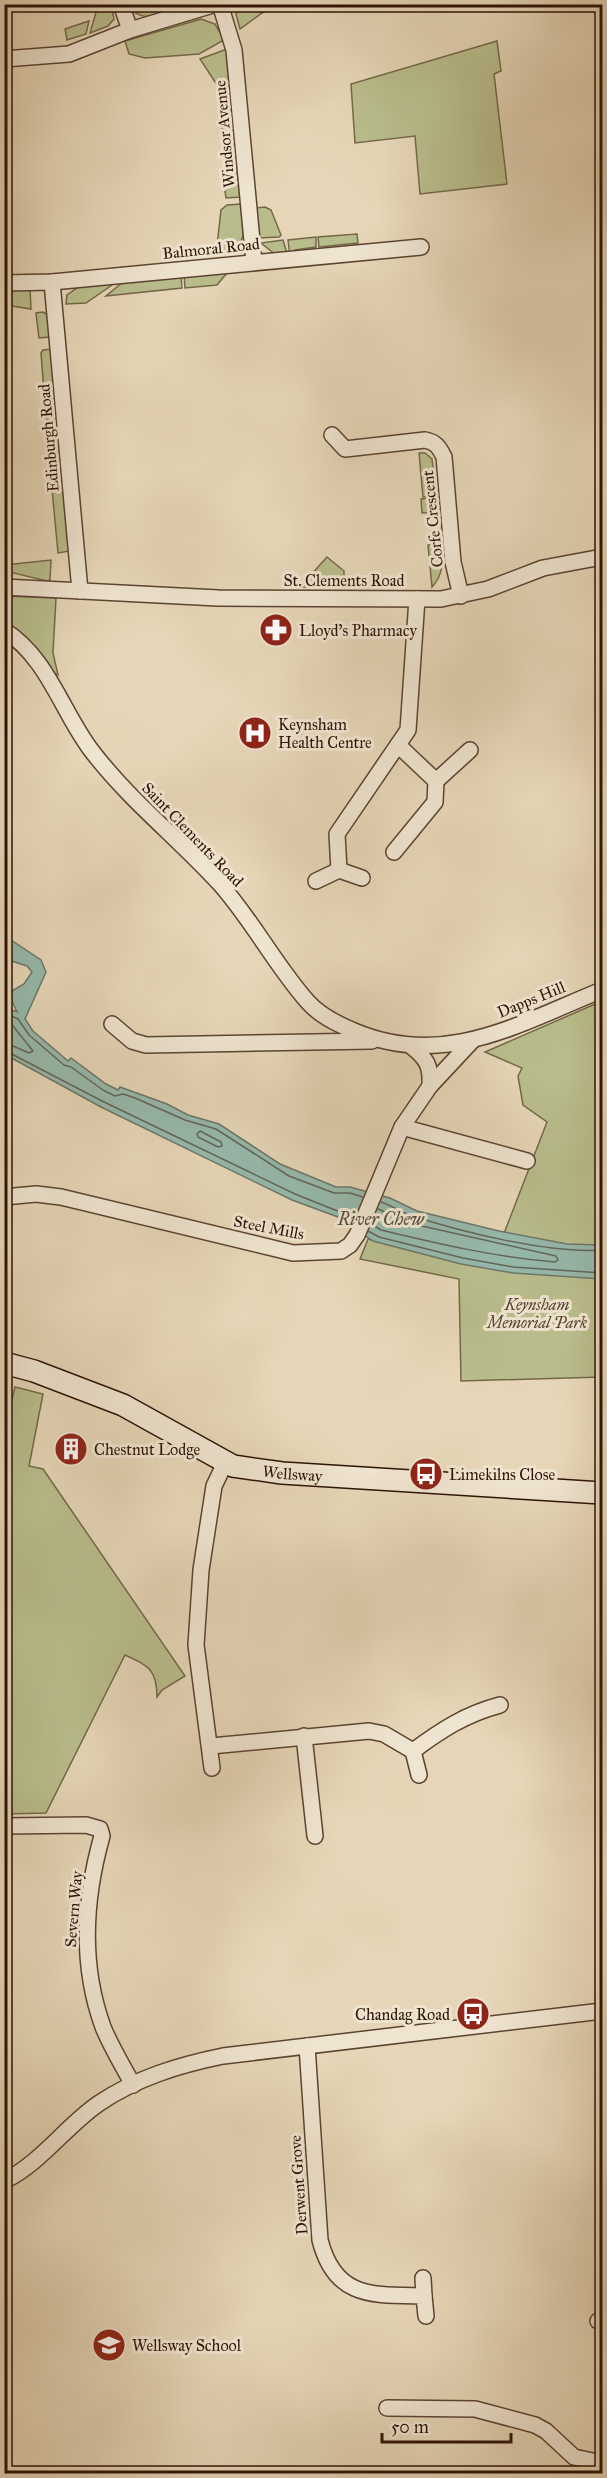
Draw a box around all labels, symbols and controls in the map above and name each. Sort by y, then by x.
street label: Windsor Avenue [210,79,239,188]
street label: Balmoral Road [161,234,261,263]
street label: Edinburgh Road [34,383,64,493]
street label: Corfe Crescent [418,469,447,568]
street label: St. Clements Road [283,571,405,590]
pharmacy icon: Lloyd's Pharmacy [258,612,294,648]
place label: Lloyd's Pharmacy [299,621,418,640]
hospital icon: Keynsham Health Centre [237,715,273,751]
place label: Keynsham Health Centre [278,715,372,752]
street label: Saint Clements Road [138,778,247,890]
street label: Dapps Hill [494,977,569,1022]
water label: River Chew [337,1208,425,1230]
street label: Steel Mills [232,1211,306,1244]
park label: Keynsham Memorial Park [485,1295,587,1332]
building icon: Chestnut Lodge [53,1431,89,1467]
place label: Chestnut Lodge [94,1440,201,1460]
bus stop icon: Limekilns Close [408,1456,444,1492]
street label: Wellsway [261,1461,323,1486]
place label: Limekilns Close [449,1465,556,1484]
street label: Severn Way [61,1870,86,1948]
bus stop icon: Chandag Road [455,1996,491,2032]
place label: Chandag Road [355,2005,450,2025]
street label: Derwent Grove [286,2134,311,2235]
school or university icon: Wellsway School [91,2327,127,2363]
place label: Wellsway School [132,2336,242,2355]
scale bar [382,2406,511,2444]
text: 50 m [391,2416,429,2438]

